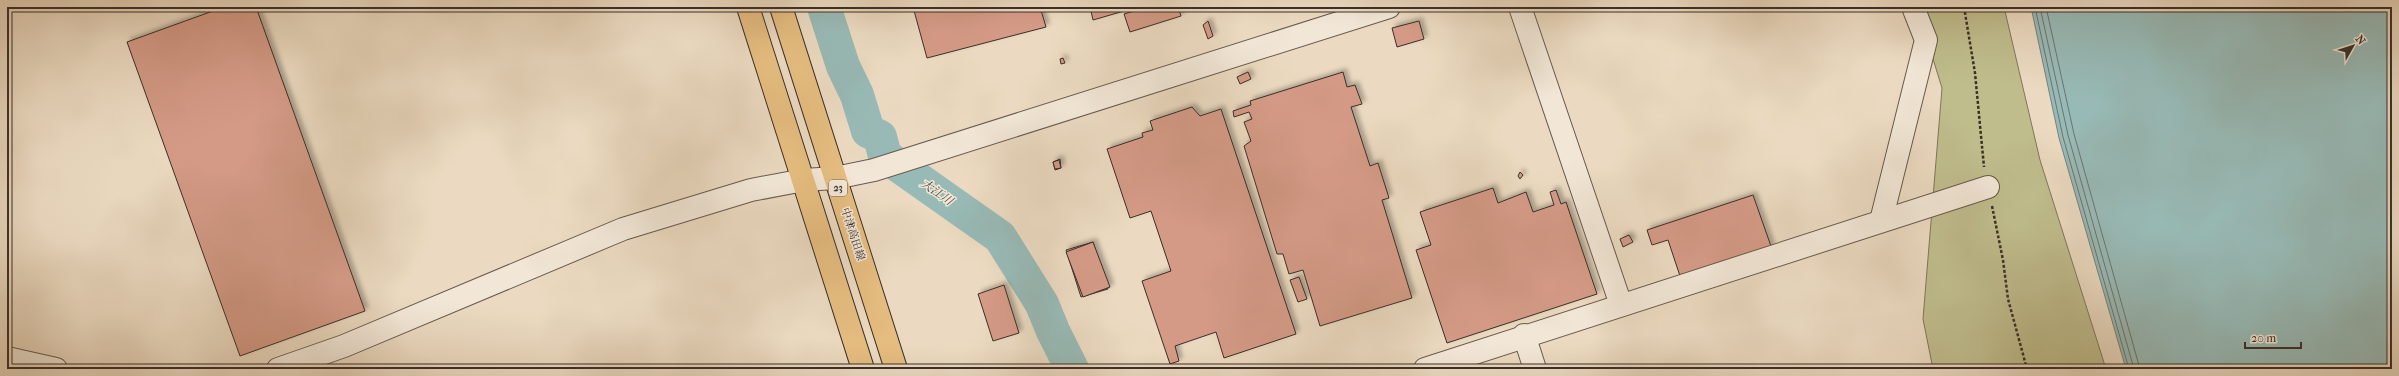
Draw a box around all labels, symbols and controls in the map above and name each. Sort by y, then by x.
north arrow [2333,26,2373,66]
text: N [2353,33,2368,48]
water label: 大江川 [918,176,957,209]
road number: 23 [829,180,847,196]
street label: 中津高田線 [838,206,868,262]
scale bar [2245,324,2301,350]
text: 20 m [2251,331,2276,345]

